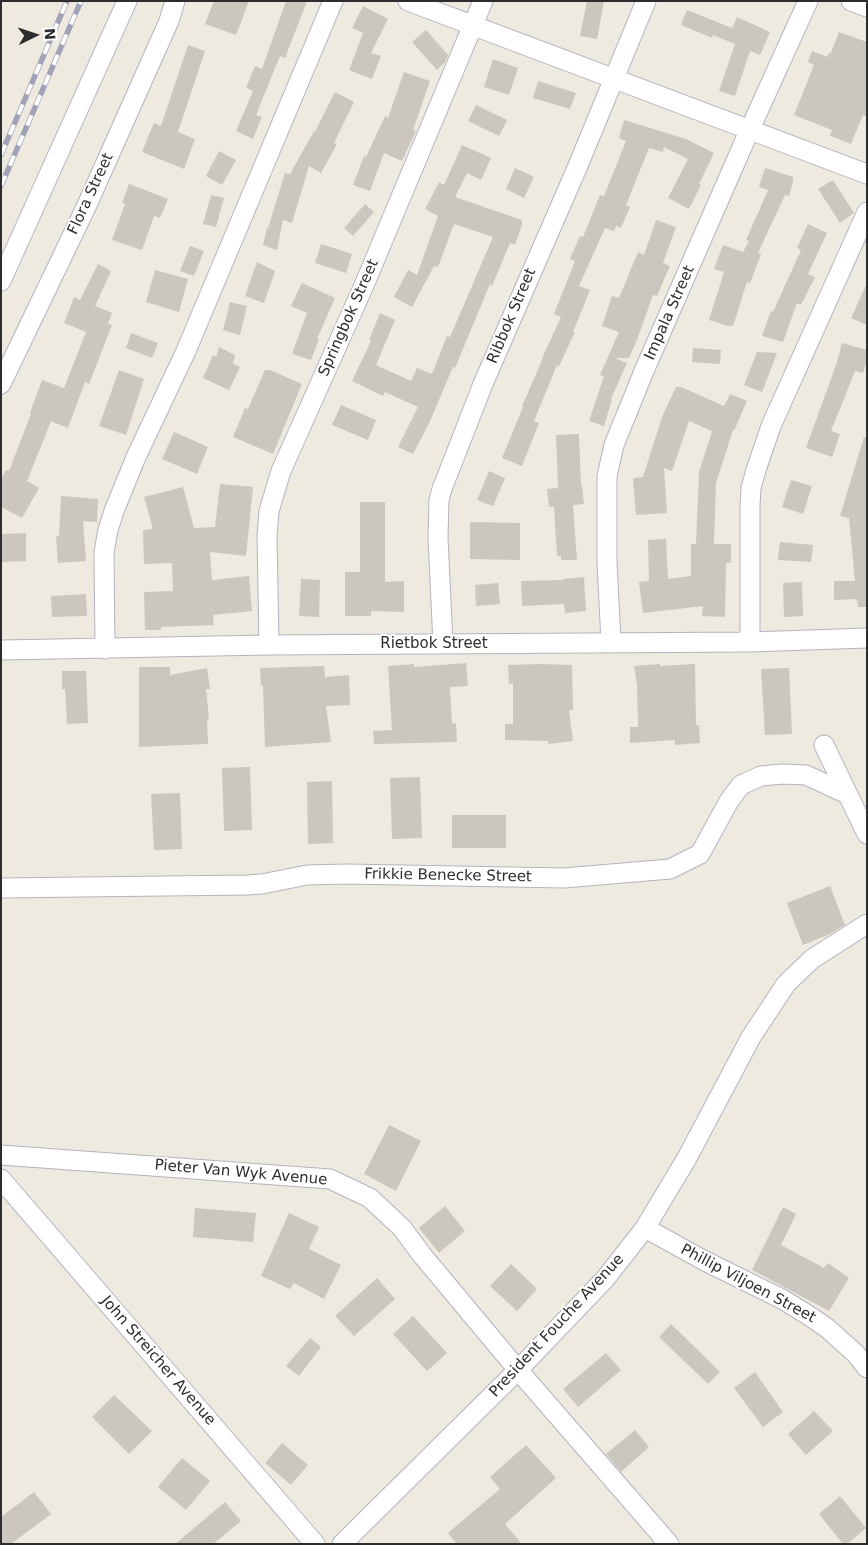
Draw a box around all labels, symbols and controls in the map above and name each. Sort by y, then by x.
north arrow [10,10,60,60]
text: N [42,28,58,40]
street label: Flora Street [64,150,118,238]
street label: Springbok Street [315,257,383,379]
street label: Impala Street [641,263,699,363]
street label: Ribbok Street [484,266,540,366]
street label: Rietbok Street [380,635,488,653]
street label: Frikkie Benecke Street [364,866,532,886]
street label: Pieter Van Wyk Avenue [154,1156,328,1190]
street label: Phillip Viljoen Street [677,1241,819,1327]
street label: President Fouche Avenue [486,1251,628,1401]
street label: John Streicher Avenue [97,1293,219,1429]

